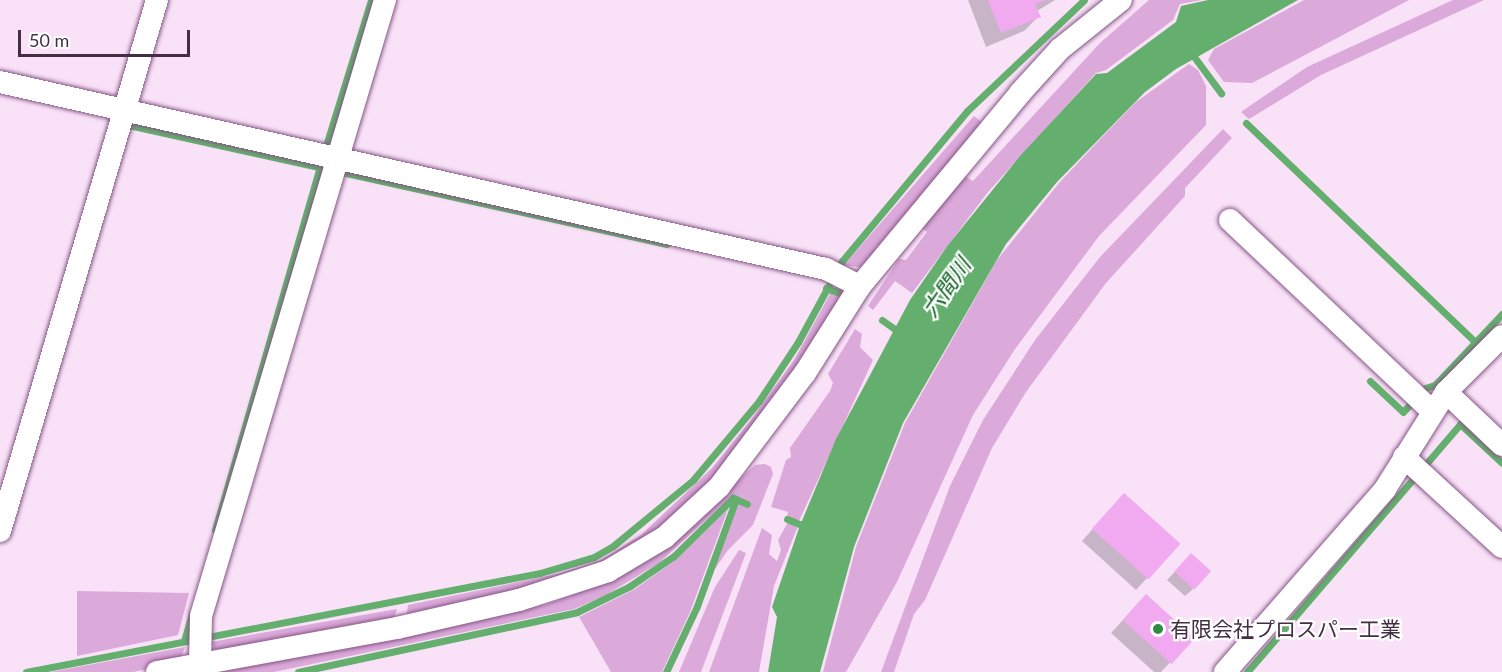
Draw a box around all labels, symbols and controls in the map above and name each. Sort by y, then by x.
scale bar [21,18,194,56]
text: 50 m [29,29,69,51]
water label: 六間川 [916,252,976,322]
place label: 有限会社プロスパー工業 [1170,616,1401,642]
marker: 有限会社プロスパー工業 [1151,622,1165,636]

